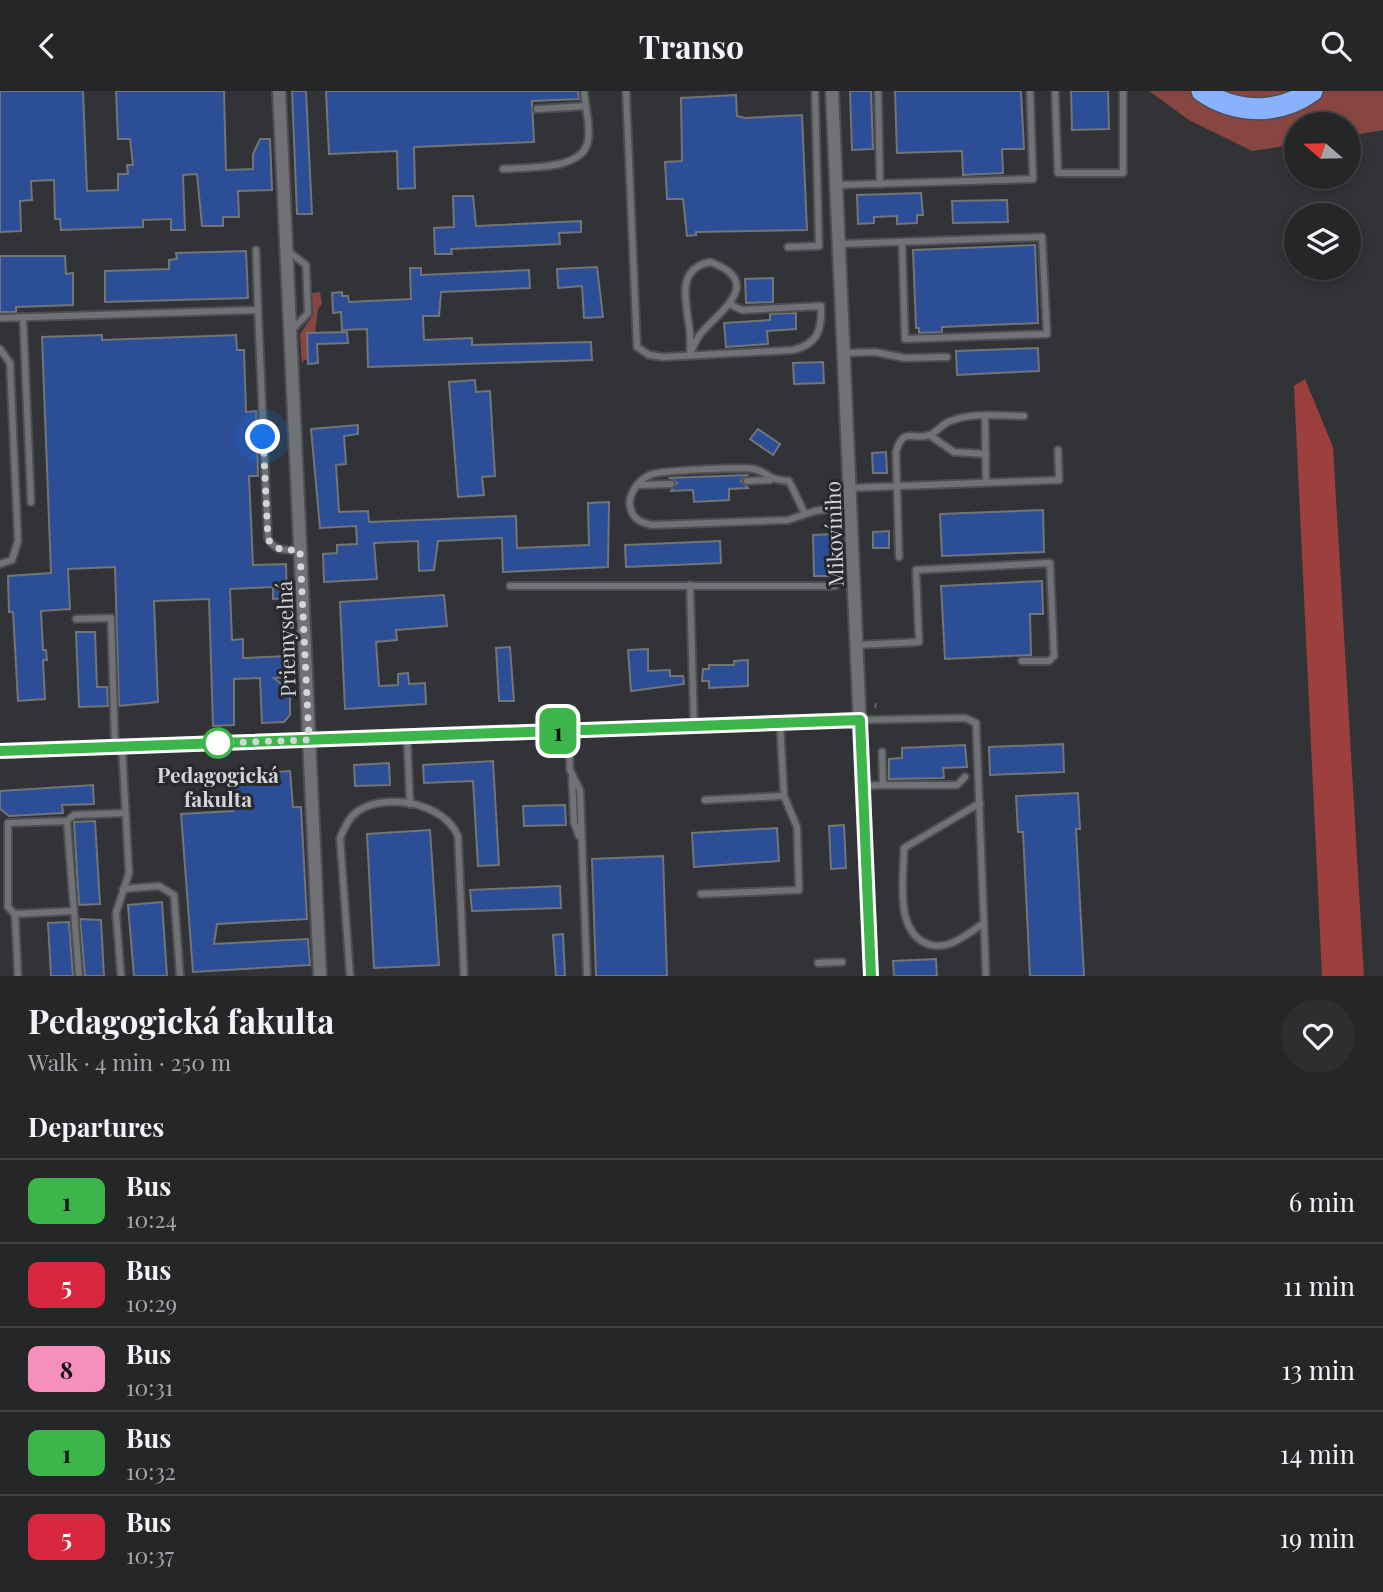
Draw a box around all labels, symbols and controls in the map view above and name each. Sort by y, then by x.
text: Transo [639,24,744,67]
icon: back [28,27,66,65]
icon: search [1317,27,1355,65]
north arrow [1284,112,1362,189]
map controls [1284,112,1361,280]
button: layers [1284,203,1361,280]
your location [245,419,280,454]
street label: Mikovíniho [817,481,849,587]
street label: Priemyselná [269,580,301,698]
line badge: 1 [535,708,581,754]
text: 1 [553,715,563,747]
marker: Pedagogická fakulta [203,728,233,758]
place label: Pedagogická fakulta [157,760,279,812]
text: Pedagogická fakulta [28,998,334,1042]
button: heart [1281,999,1355,1073]
text: Walk · 4 min · 250 m [28,1046,231,1077]
text: Departures [28,1109,164,1144]
text: Bus [126,1168,171,1203]
text: 6 min [1289,1184,1355,1219]
text: 1 [62,1185,71,1217]
text: 10:24 [126,1203,177,1234]
text: Bus [126,1252,171,1287]
text: 11 min [1283,1268,1355,1303]
text: 5 [61,1269,72,1301]
text: 10:29 [126,1287,177,1318]
text: Bus [126,1336,171,1371]
text: 13 min [1281,1352,1355,1387]
text: 8 [60,1353,73,1385]
text: 10:31 [126,1371,173,1402]
text: Bus [126,1420,171,1455]
text: 14 min [1280,1436,1355,1471]
text: 1 [62,1437,71,1469]
text: 10:32 [126,1455,176,1486]
text: Bus [126,1504,171,1539]
text: 19 min [1279,1520,1355,1555]
text: 5 [61,1521,72,1553]
text: 10:37 [126,1539,174,1570]

